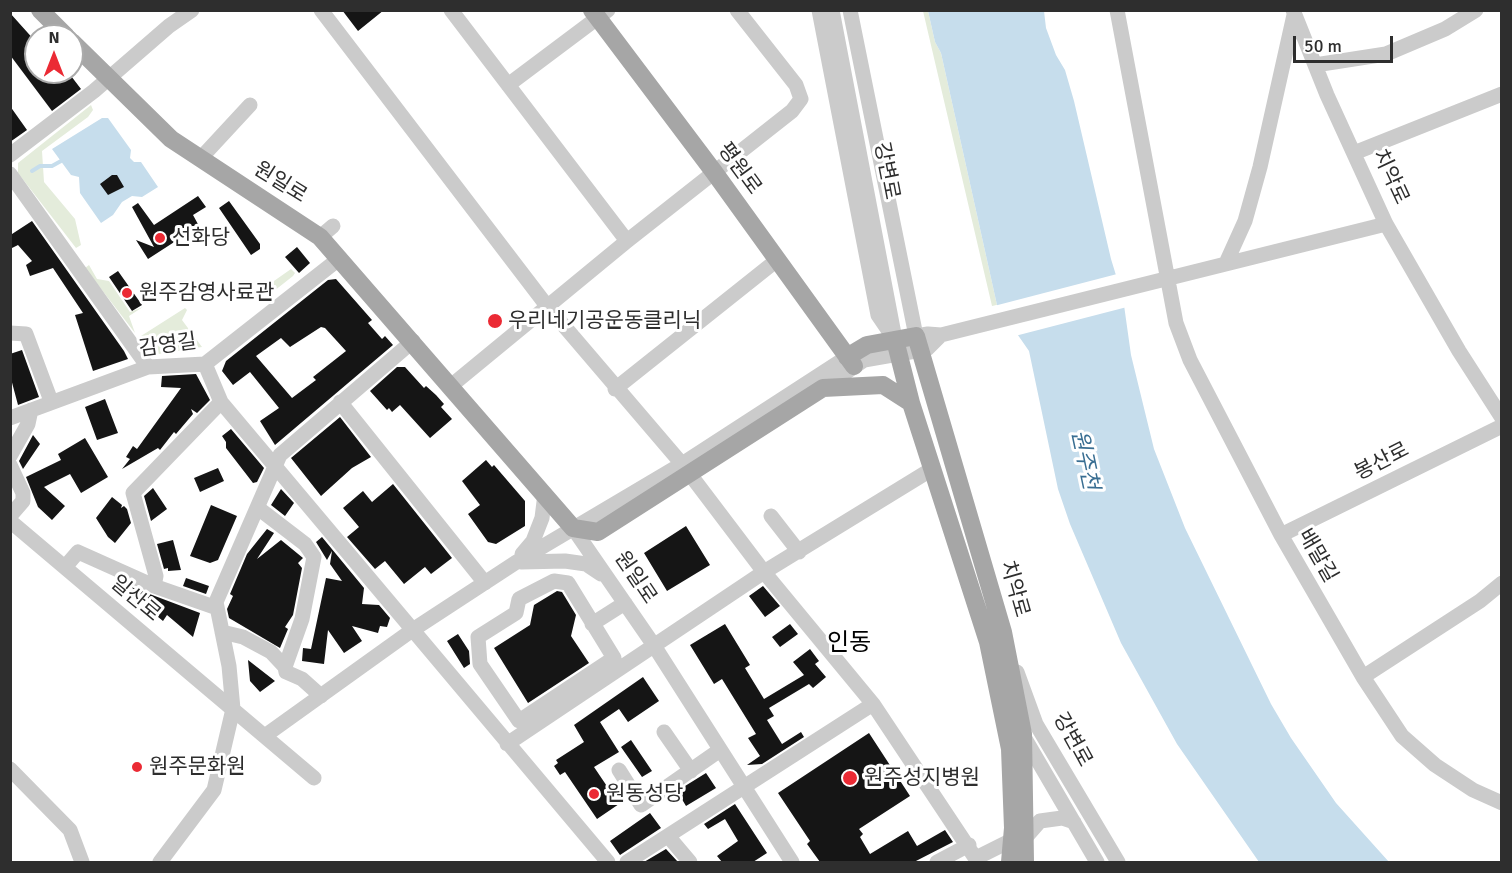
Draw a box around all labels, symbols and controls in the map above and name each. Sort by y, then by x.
north arrow [24,24,84,84]
scale bar [1296,24,1396,62]
text: N [48,28,60,48]
text: 50 m [1304,35,1342,57]
street label: 평원로 [712,138,766,200]
street label: 강변로 [868,140,904,202]
street label: 치악로 [1366,145,1414,209]
street label: 원일로 [249,157,311,209]
place label: 선화당 [172,225,230,251]
marker: 선화당 [153,231,167,245]
place label: 원주감영사료관 [139,280,274,306]
marker: 원주감영사료관 [120,286,134,300]
place label: 우리네기공운동클리닉 [508,308,701,334]
marker: 우리네기공운동클리닉 [486,312,504,330]
street label: 감영길 [138,329,198,363]
water label: 원주천 [1065,428,1103,492]
street label: 봉산로 [1350,438,1414,486]
street label: 배말길 [1292,525,1342,587]
street label: 원일로 [608,547,662,609]
street label: 치악로 [994,558,1034,620]
street label: 일산로 [105,571,165,627]
district label: 인동 [827,630,871,658]
street label: 강변로 [1047,709,1097,771]
place label: 원주문화원 [149,754,246,780]
marker: 원주문화원 [130,760,144,774]
place label: 원주성지병원 [864,765,980,791]
marker: 원주성지병원 [841,769,859,787]
place label: 원동성당 [606,781,683,807]
marker: 원동성당 [587,787,601,801]

